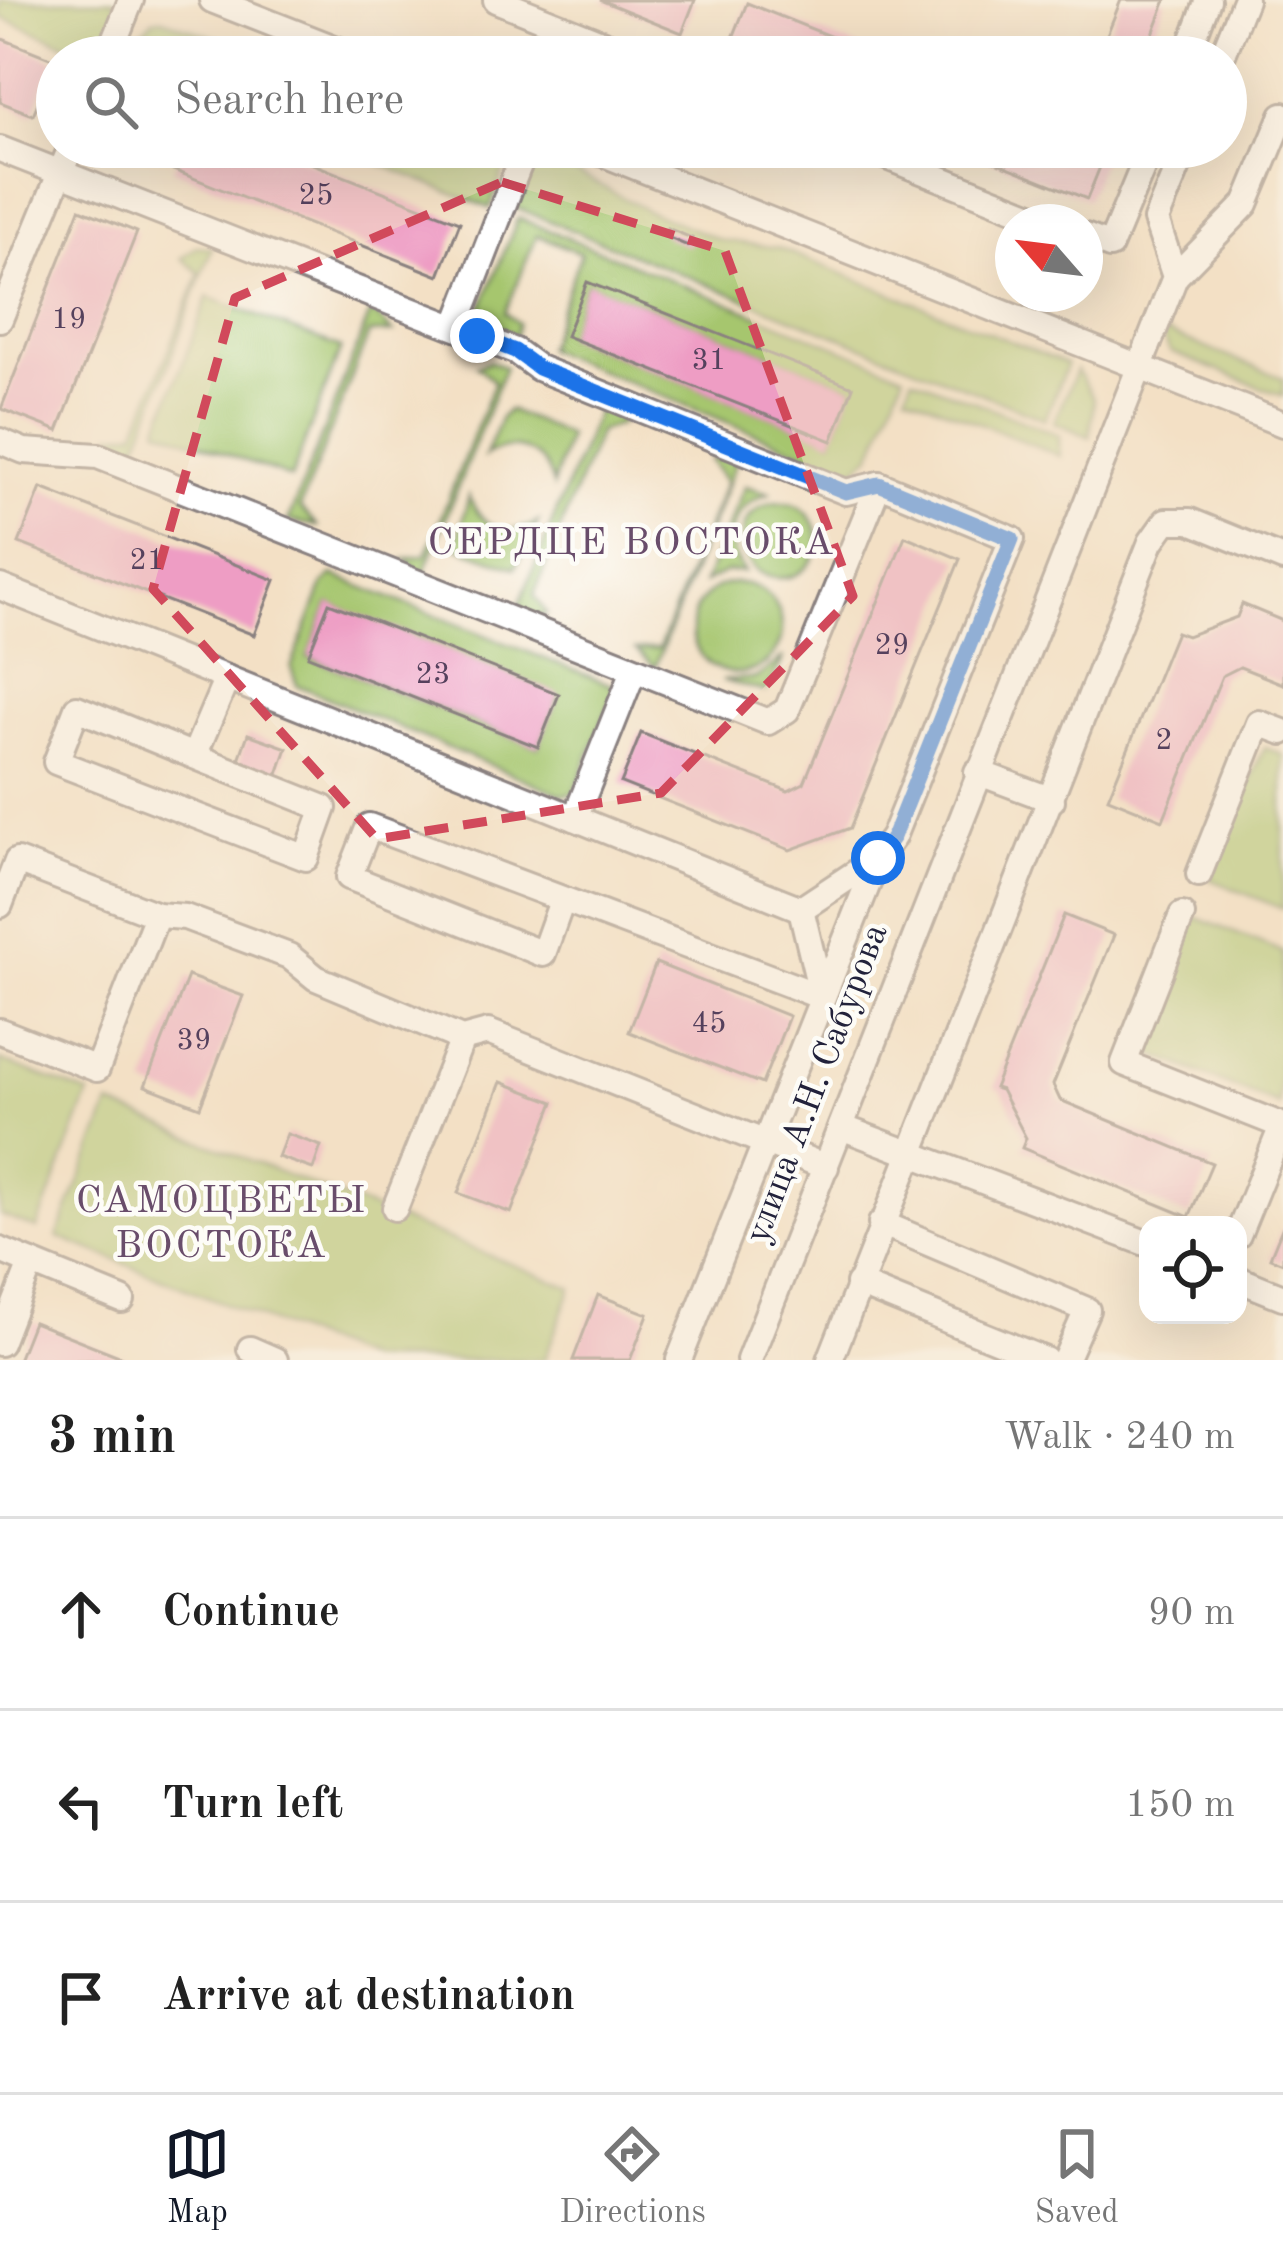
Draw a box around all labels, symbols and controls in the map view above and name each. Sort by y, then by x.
search box [36,36,1247,168]
icon: search [78,69,144,135]
text: Search here [174,79,404,124]
house number: 25 [299,181,333,211]
north arrow [995,204,1103,312]
house number: 19 [52,305,86,335]
route end [450,309,504,363]
house number: 31 [692,346,726,376]
district label: СЕРДЦЕ ВОСТОКА [427,524,837,563]
house number: 21 [130,546,164,576]
house number: 29 [875,631,909,661]
house number: 23 [416,660,450,690]
house number: 2 [1155,726,1173,756]
route start [851,831,905,885]
street label: улица А.Н. Сабурова [741,919,896,1249]
house number: 45 [692,1009,726,1039]
house number: 39 [177,1026,211,1056]
district label: САМОЦВЕТЫ ВОСТОКА [76,1182,368,1266]
map controls [1139,1216,1247,1324]
button: locate [1139,1216,1247,1324]
text: 3 min [48,1413,176,1464]
text: Walk · 240 m [1004,1418,1235,1457]
icon: ahead [48,1581,114,1647]
text: Continue [162,1591,340,1636]
text: 90 m [1148,1594,1235,1633]
icon: left [48,1773,114,1839]
text: Turn left [162,1783,343,1828]
text: 150 m [1125,1786,1235,1825]
icon: arrive [48,1965,114,2031]
text: Arrive at destination [162,1975,575,2020]
tab: Map [164,2121,230,2234]
tab: Directions [559,2121,706,2234]
tab: Saved [1035,2121,1119,2234]

